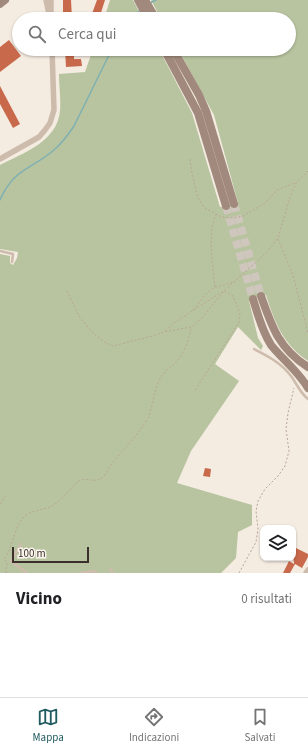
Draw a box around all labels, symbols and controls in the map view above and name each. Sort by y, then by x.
search box [12,12,296,56]
icon: search [26,23,48,45]
text: Cerca qui [58,24,117,45]
map controls [260,525,296,561]
button: layers [260,525,296,561]
scale bar [12,545,89,564]
text: 100 m [18,546,46,561]
text: Vicino [16,587,62,611]
text: 0 risultati [241,590,292,608]
tab: Mappa [33,706,64,745]
tab: Indicazioni [129,706,179,745]
tab: Salvati [244,706,275,745]

